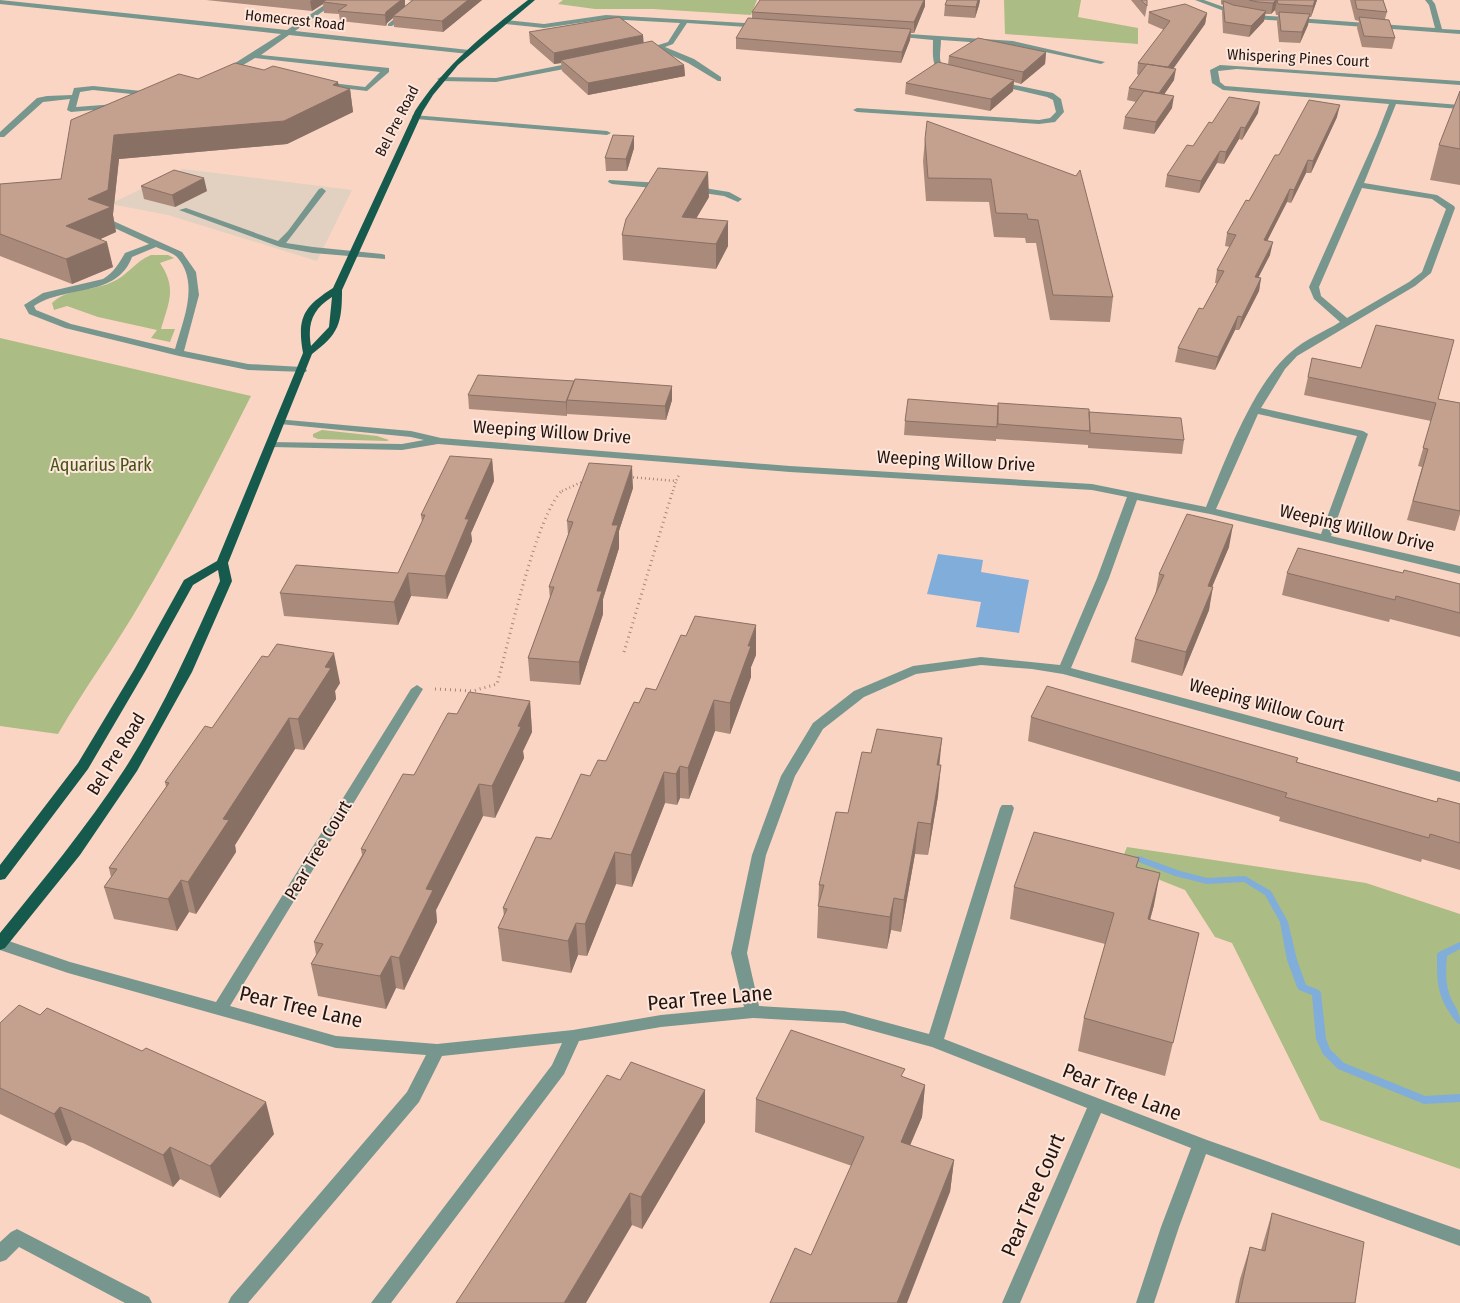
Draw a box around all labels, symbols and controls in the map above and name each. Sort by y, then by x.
street label: Homecrest Road [244,6,346,34]
street label: Whispering Pines Court [1226,45,1370,71]
street label: Bel Pre Road [371,82,423,160]
street label: Weeping Willow Drive [472,416,632,449]
street label: Weeping Willow Drive [876,446,1036,476]
park label: Aquarius Park [50,454,152,476]
street label: Weeping Willow Drive [1277,499,1437,557]
street label: Weeping Willow Court [1187,674,1347,736]
street label: Bel Pre Road [82,709,150,799]
street label: Pear Tree Court [280,796,356,904]
street label: Pear Tree Lane [237,980,365,1034]
street label: Pear Tree Lane [646,980,774,1016]
street label: Pear Tree Lane [1059,1057,1185,1127]
street label: Pear Tree Court [995,1129,1071,1260]

